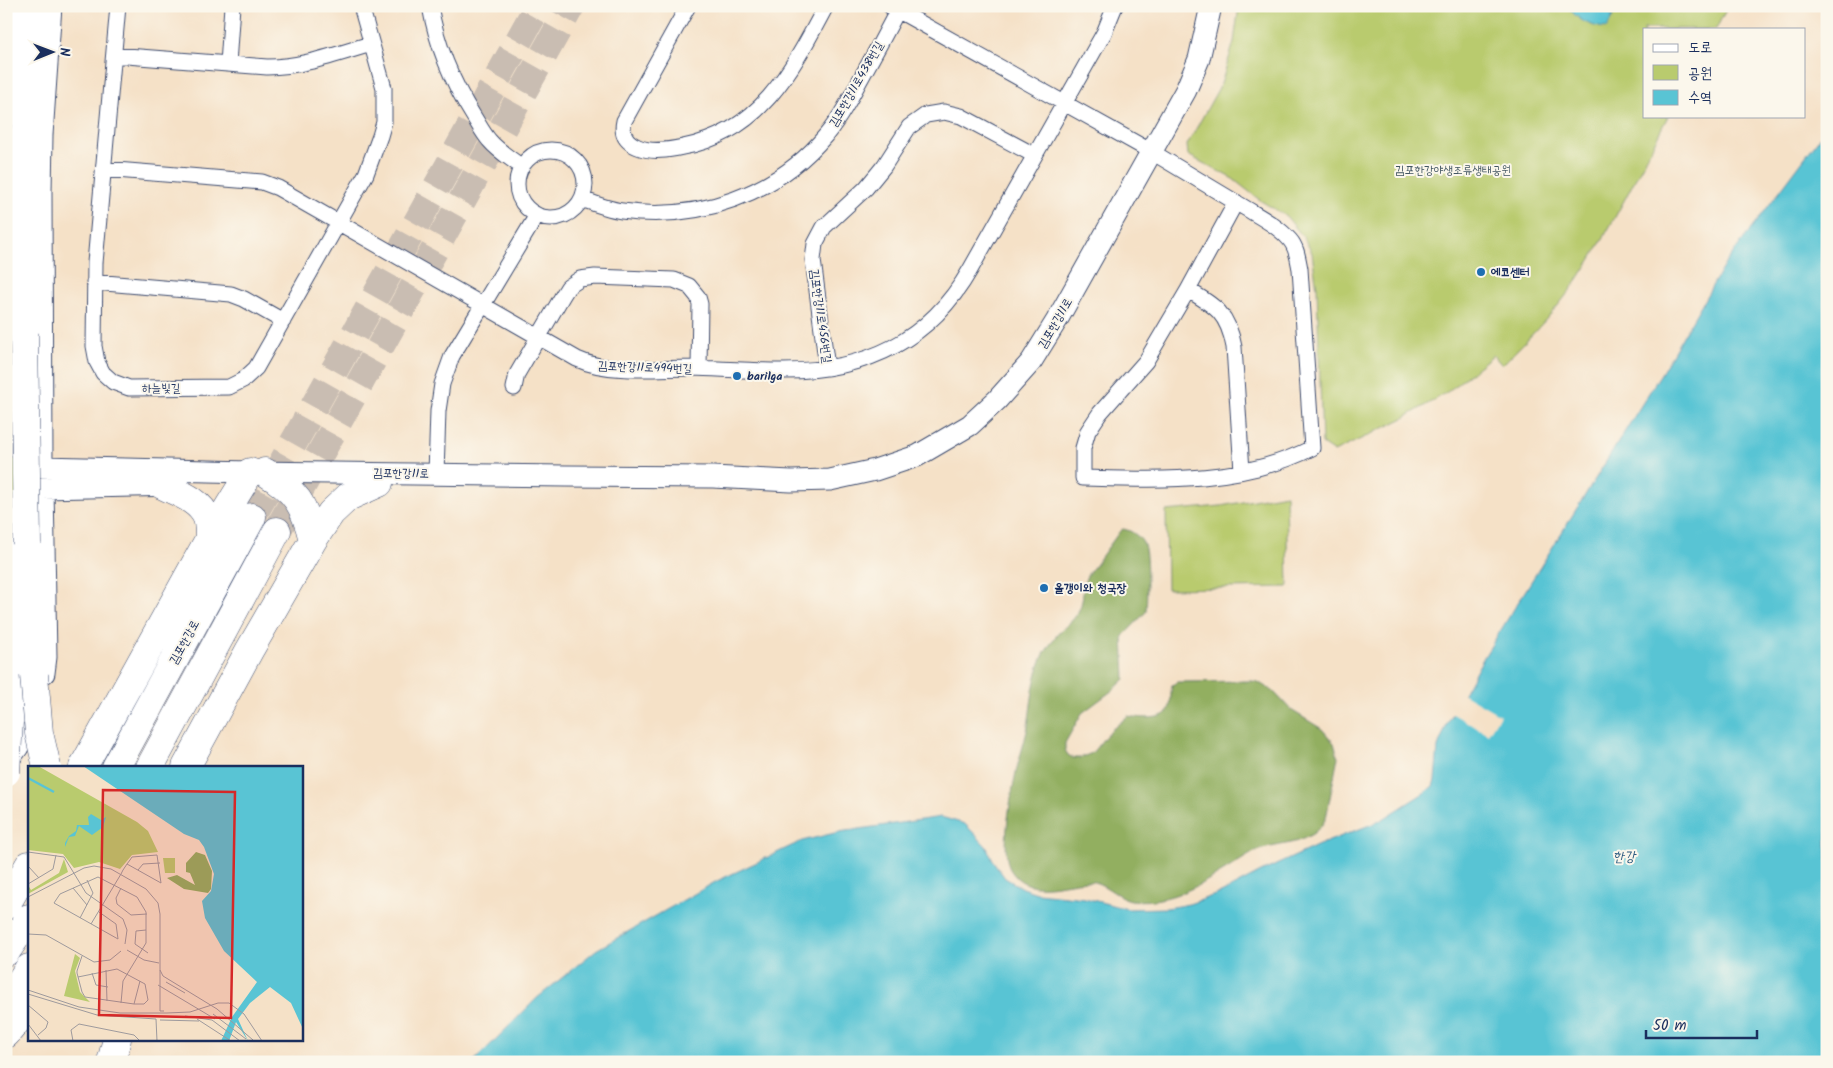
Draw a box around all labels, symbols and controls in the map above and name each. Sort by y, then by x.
north arrow [28,28,78,78]
legend [1643,28,1806,118]
text: 도로 [1688,36,1712,60]
street label: 김포한강11로438번길 [824,38,889,130]
text: N [53,47,75,57]
text: 공원 [1688,62,1712,86]
text: 수역 [1688,86,1712,110]
park label: 김포한강야생조류생태공원 [1395,161,1511,180]
place label: 에코센터 [1490,263,1530,282]
marker: 에코센터 [1475,266,1487,278]
street label: 김포한강11로456번길 [804,268,837,365]
street label: 김포한강11로 [1033,294,1078,352]
street label: 김포한강11로494번길 [598,356,693,379]
place label: barilga [747,367,782,386]
marker: barilga [731,370,743,382]
street label: 하늘빛길 [142,379,181,398]
street label: 김포한강11로 [373,464,429,483]
place label: 올갱이와 청국장 [1054,579,1127,598]
marker: 올갱이와 청국장 [1038,582,1050,594]
street label: 김포한강로 [164,617,204,668]
inset map [28,766,302,1040]
water label: 한강 [1613,846,1637,868]
scale bar [1646,1008,1757,1040]
text: 50 m [1653,1014,1687,1038]

